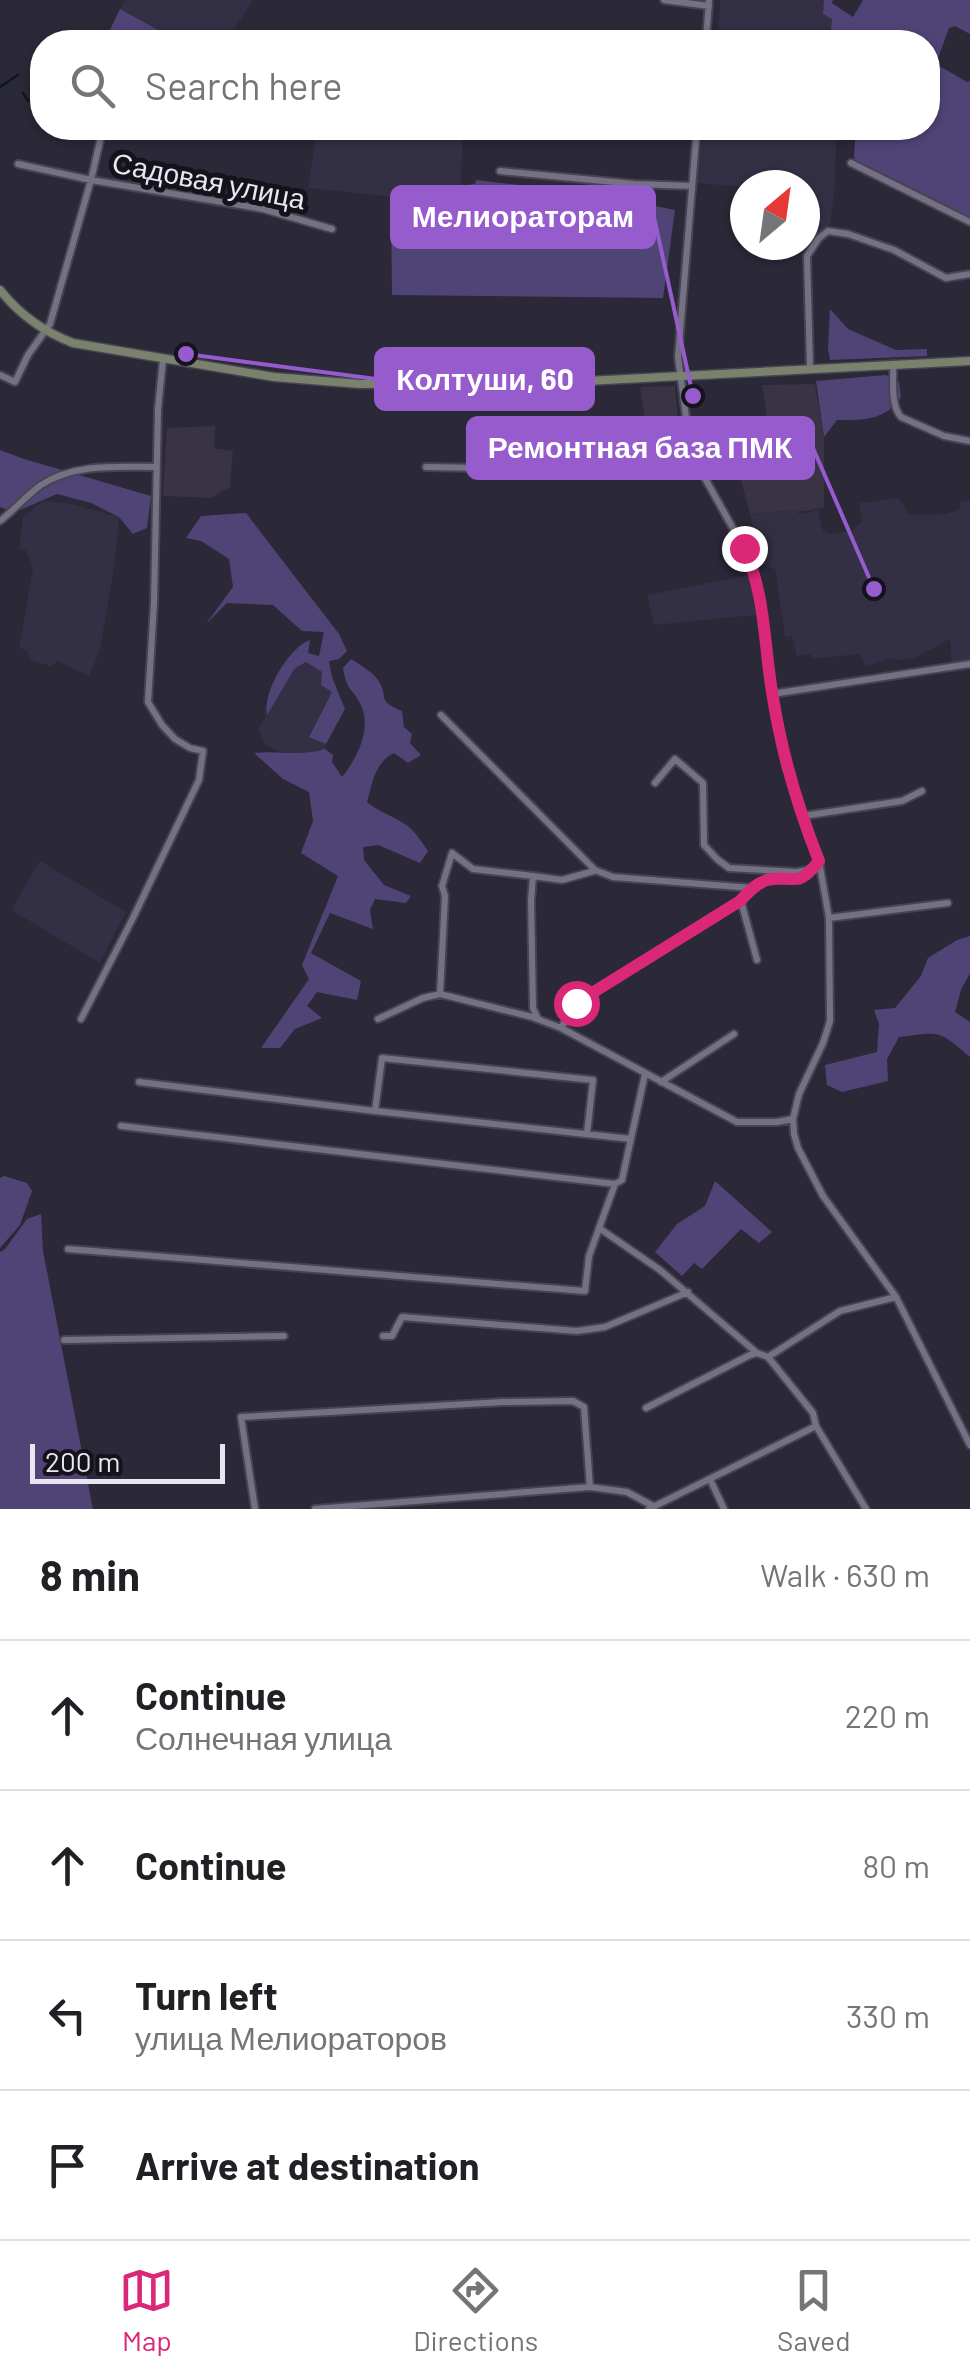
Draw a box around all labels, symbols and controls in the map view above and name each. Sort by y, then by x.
search box [30,30,940,140]
icon: search [65,58,120,113]
text: Search here [145,62,343,108]
street label: Садовая улица [110,145,309,215]
north arrow [730,170,820,260]
callout: Мелиораторам [392,187,654,247]
text: Мелиораторам [412,197,634,233]
callout: Колтуши, 60 [376,349,593,409]
text: Колтуши, 60 [396,360,574,396]
callout: Ремонтная база ПМК [468,418,813,478]
text: Ремонтная база ПМК [488,428,793,464]
route end [722,526,768,572]
route start [554,981,600,1027]
scale bar [30,1439,225,1484]
text: 200 m [45,1444,120,1478]
text: 8 min [40,1549,140,1599]
text: Walk · 630 m [760,1555,930,1593]
text: Continue [135,1672,286,1718]
icon: ahead [40,1688,95,1743]
text: 220 m [845,1696,930,1734]
text: Солнечная улица [135,1718,392,1756]
icon: ahead [40,1838,95,1893]
text: Continue [135,1842,286,1888]
text: 80 m [862,1846,930,1884]
text: Turn left [135,1972,278,2018]
icon: left [40,1988,95,2043]
text: 330 m [846,1996,930,2034]
text: улица Мелиораторов [135,2018,447,2056]
icon: arrive [40,2138,95,2193]
text: Arrive at destination [135,2142,480,2188]
tab: Map [119,2263,174,2357]
tab: Directions [413,2263,538,2357]
tab: Saved [777,2263,851,2357]

